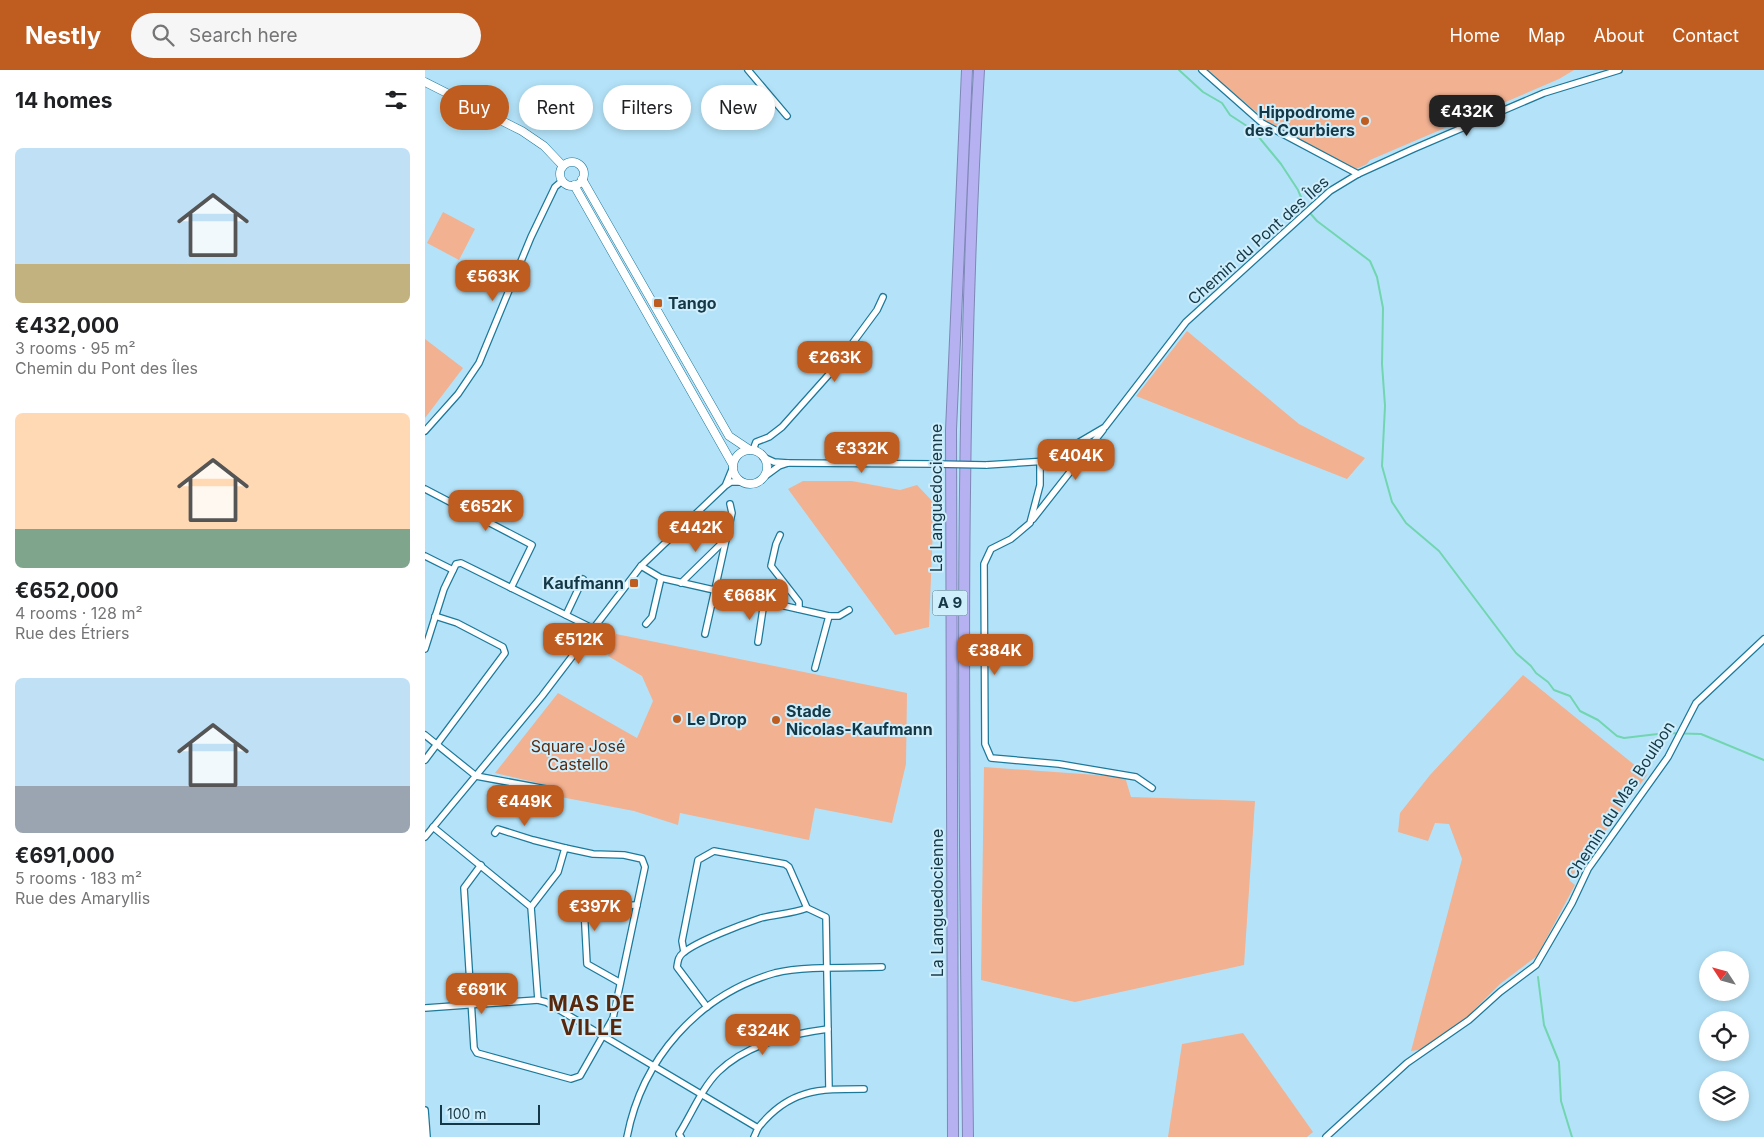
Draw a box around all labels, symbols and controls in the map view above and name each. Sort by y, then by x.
search box [131,13,481,58]
text: Nestly [25,21,101,50]
icon: search [149,21,177,49]
text: Search here [189,24,298,47]
text: Home [1450,25,1500,46]
text: Map [1528,25,1565,46]
text: About [1593,25,1644,46]
text: Contact [1672,25,1739,46]
chip: Buy [440,85,509,130]
chip: Rent [519,85,593,130]
chip: Filters [603,85,691,130]
chip: New [701,85,775,130]
icon: filters [382,86,410,114]
text: 14 homes [15,88,113,113]
pin: €432K [1432,94,1502,137]
text: €432K [1440,101,1494,121]
place label: Hippodrome des Courbiers [1245,102,1355,140]
marker: Hippodrome des Courbiers [1359,115,1371,127]
street label: Chemin du Pont des Îles [1183,171,1333,309]
icon: home [168,180,258,270]
pin: €563K [458,260,528,302]
text: €563K [466,266,520,286]
place label: Tango [668,293,717,313]
marker: Tango [652,297,664,309]
text: €432,000 [15,313,119,338]
text: 3 rooms · 95 m² [15,338,136,358]
pin: €263K [800,340,870,383]
text: €263K [808,347,862,367]
text: Chemin du Pont des Îles [15,358,198,378]
street label: La Languedocienne [926,424,946,572]
pin: €332K [827,432,897,474]
text: €332K [835,438,889,458]
pin: €404K [1041,438,1111,481]
icon: home [168,445,258,535]
text: €404K [1049,445,1103,465]
pin: €652K [451,490,521,532]
text: €652K [459,496,513,516]
pin: €442K [661,510,731,553]
text: €442K [669,517,723,537]
place label: Kaufmann [543,573,624,593]
marker: Kaufmann [628,577,640,589]
text: €652,000 [15,578,119,603]
pin: €668K [715,578,785,621]
text: €668K [723,585,777,605]
road number: A 9 [933,590,967,616]
text: 4 rooms · 128 m² [15,603,143,623]
pin: €512K [544,622,614,665]
text: Rue des Étriers [15,623,129,643]
text: €512K [554,629,604,649]
pin: €384K [960,634,1030,676]
text: €384K [968,640,1022,660]
place label: Stade Nicolas-Kaufmann [786,701,933,739]
place label: Le Drop [687,709,747,729]
icon: home [168,710,258,800]
marker: Le Drop [671,713,683,725]
marker: Stade Nicolas-Kaufmann [770,714,782,726]
street label: Chemin du Mas Boulbon [1561,717,1679,883]
park label: Square José Castello [531,736,625,774]
pin: €449K [490,784,560,827]
text: €449K [498,791,552,811]
street label: La Languedocienne [927,829,947,977]
text: €691,000 [15,843,115,868]
text: 5 rooms · 183 m² [15,868,142,888]
text: Rue des Amaryllis [15,888,150,908]
pin: €397K [560,890,630,932]
text: €397K [569,896,621,916]
north arrow [1699,951,1749,1001]
map controls [1699,951,1749,1121]
pin: €691K [447,972,517,1015]
text: €691K [457,979,507,999]
district label: MAS DE VILLE [548,991,636,1040]
button: locate [1699,1011,1749,1061]
pin: €324K [728,1014,798,1056]
text: €324K [736,1020,790,1040]
button: layers [1699,1071,1749,1121]
scale bar [440,1102,540,1125]
text: 100 m [447,1105,487,1122]

